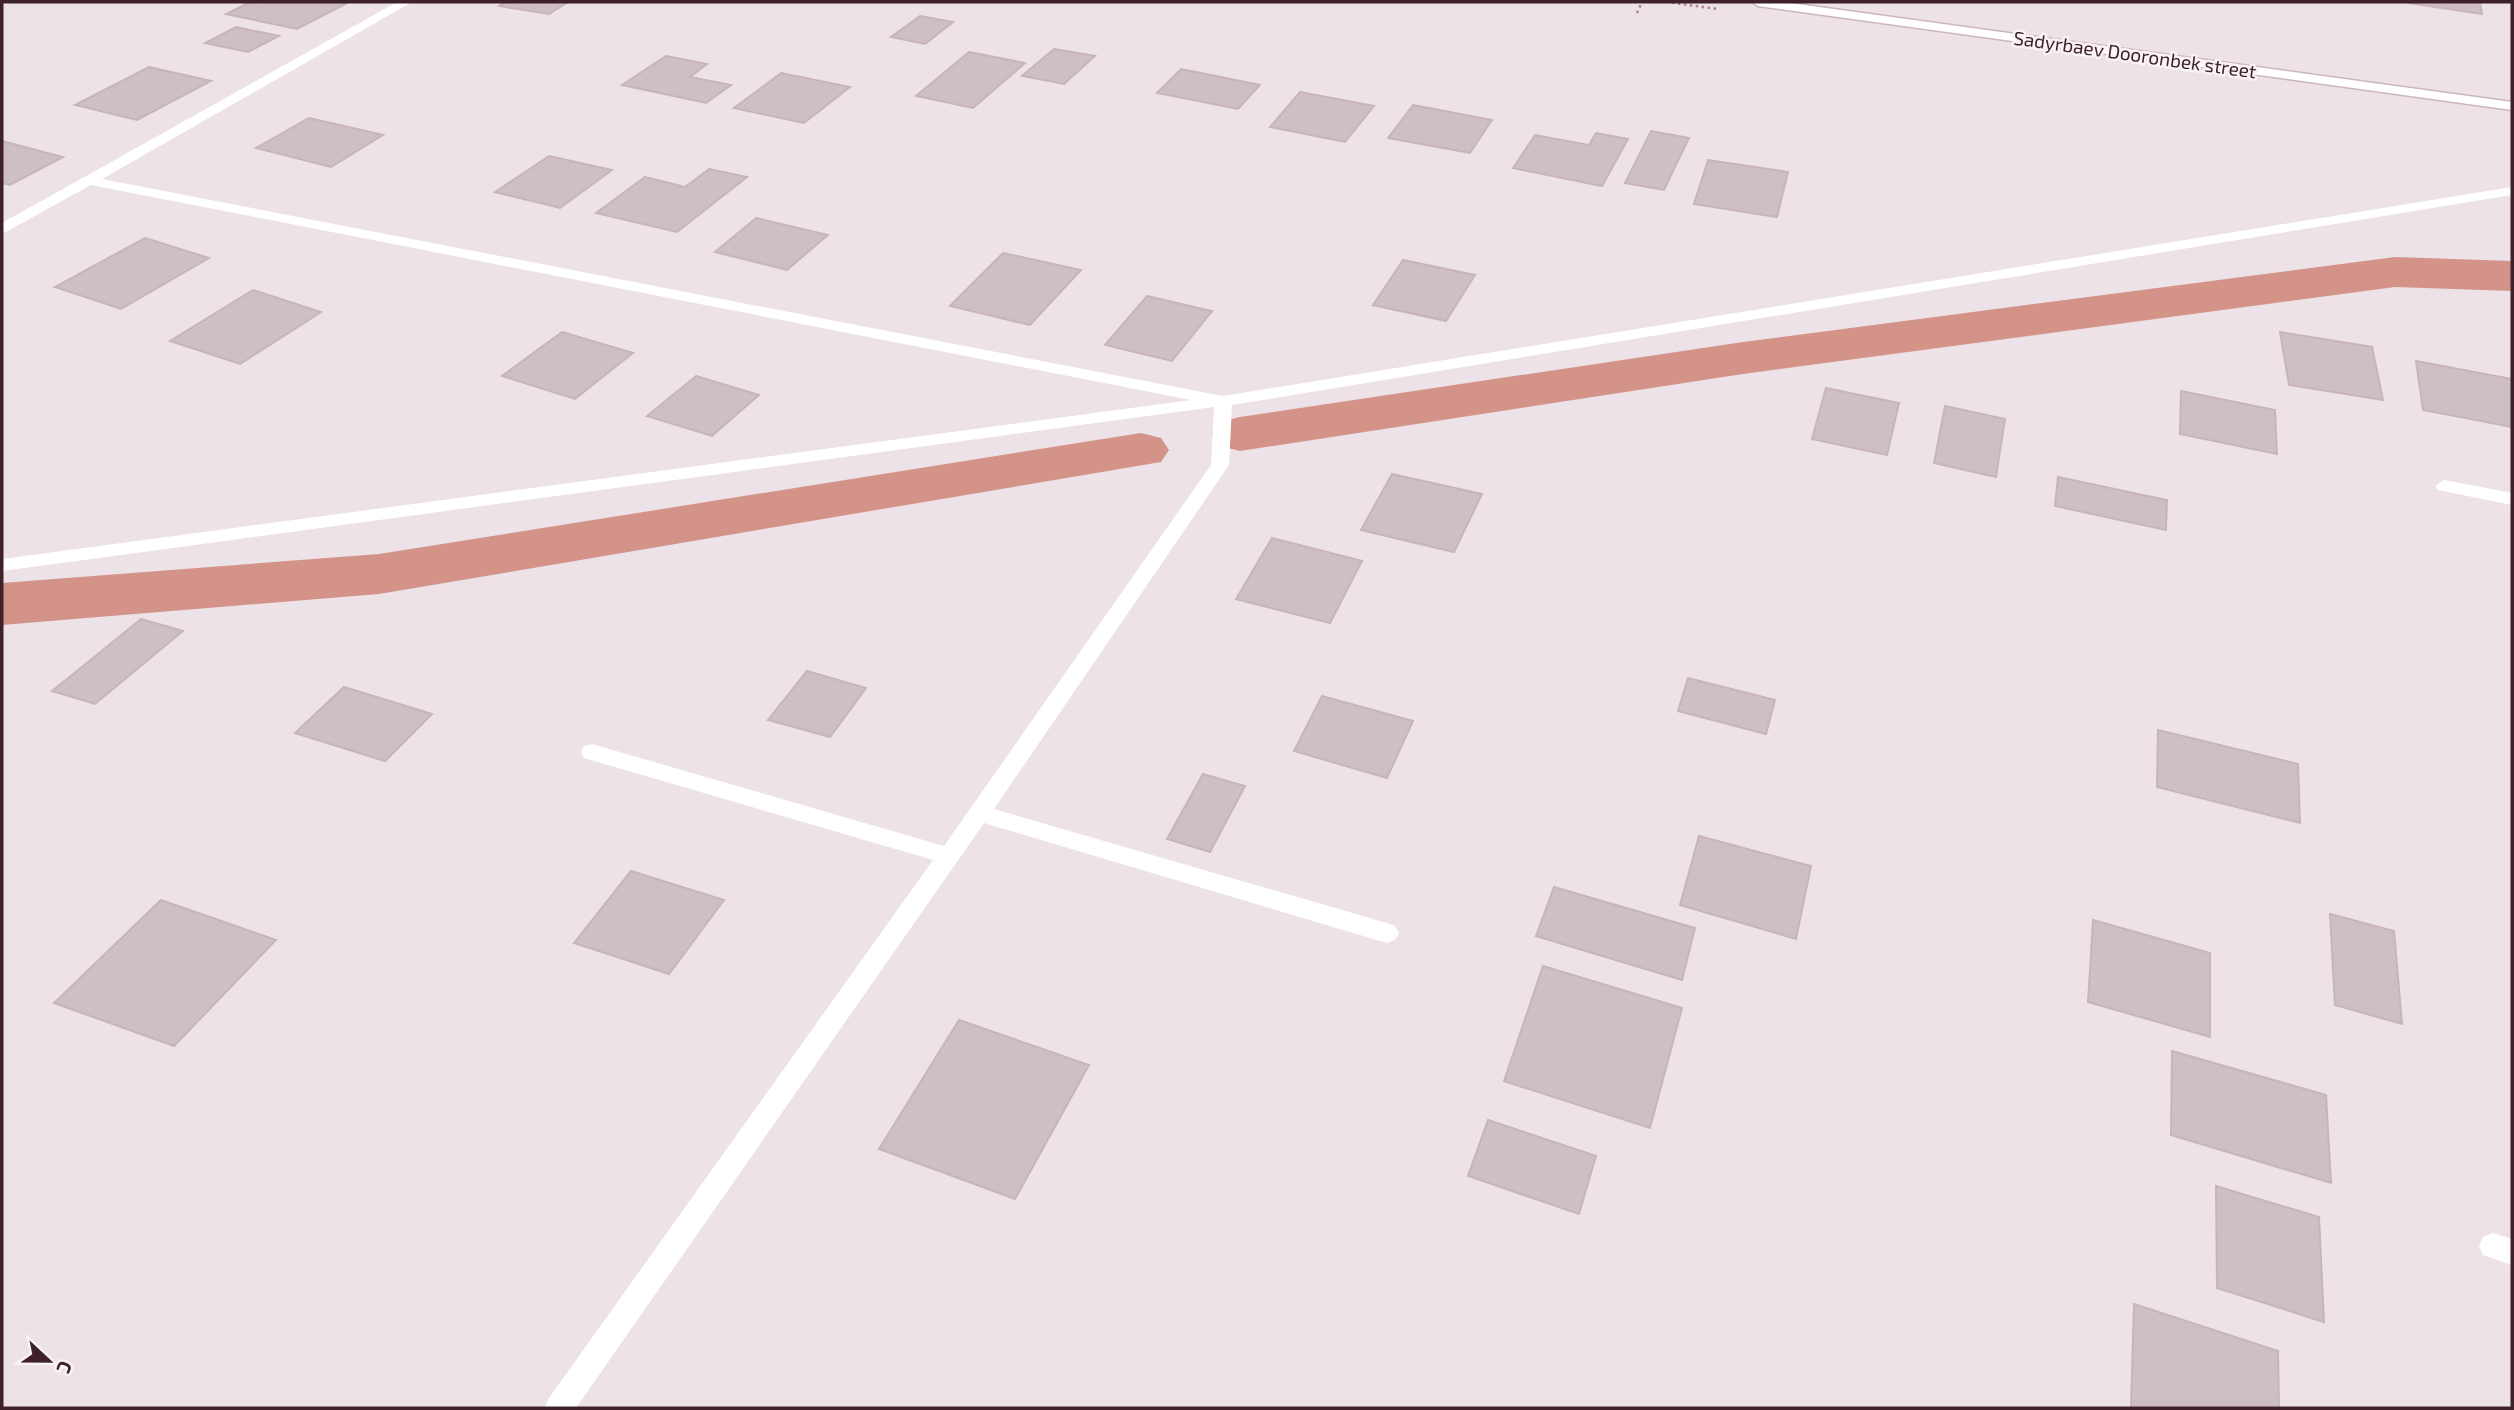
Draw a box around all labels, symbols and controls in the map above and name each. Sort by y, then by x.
street label: Sadyrbaev Dooronbek street [2012,26,2258,82]
north arrow [14,1326,84,1396]
text: С [52,1358,78,1377]

